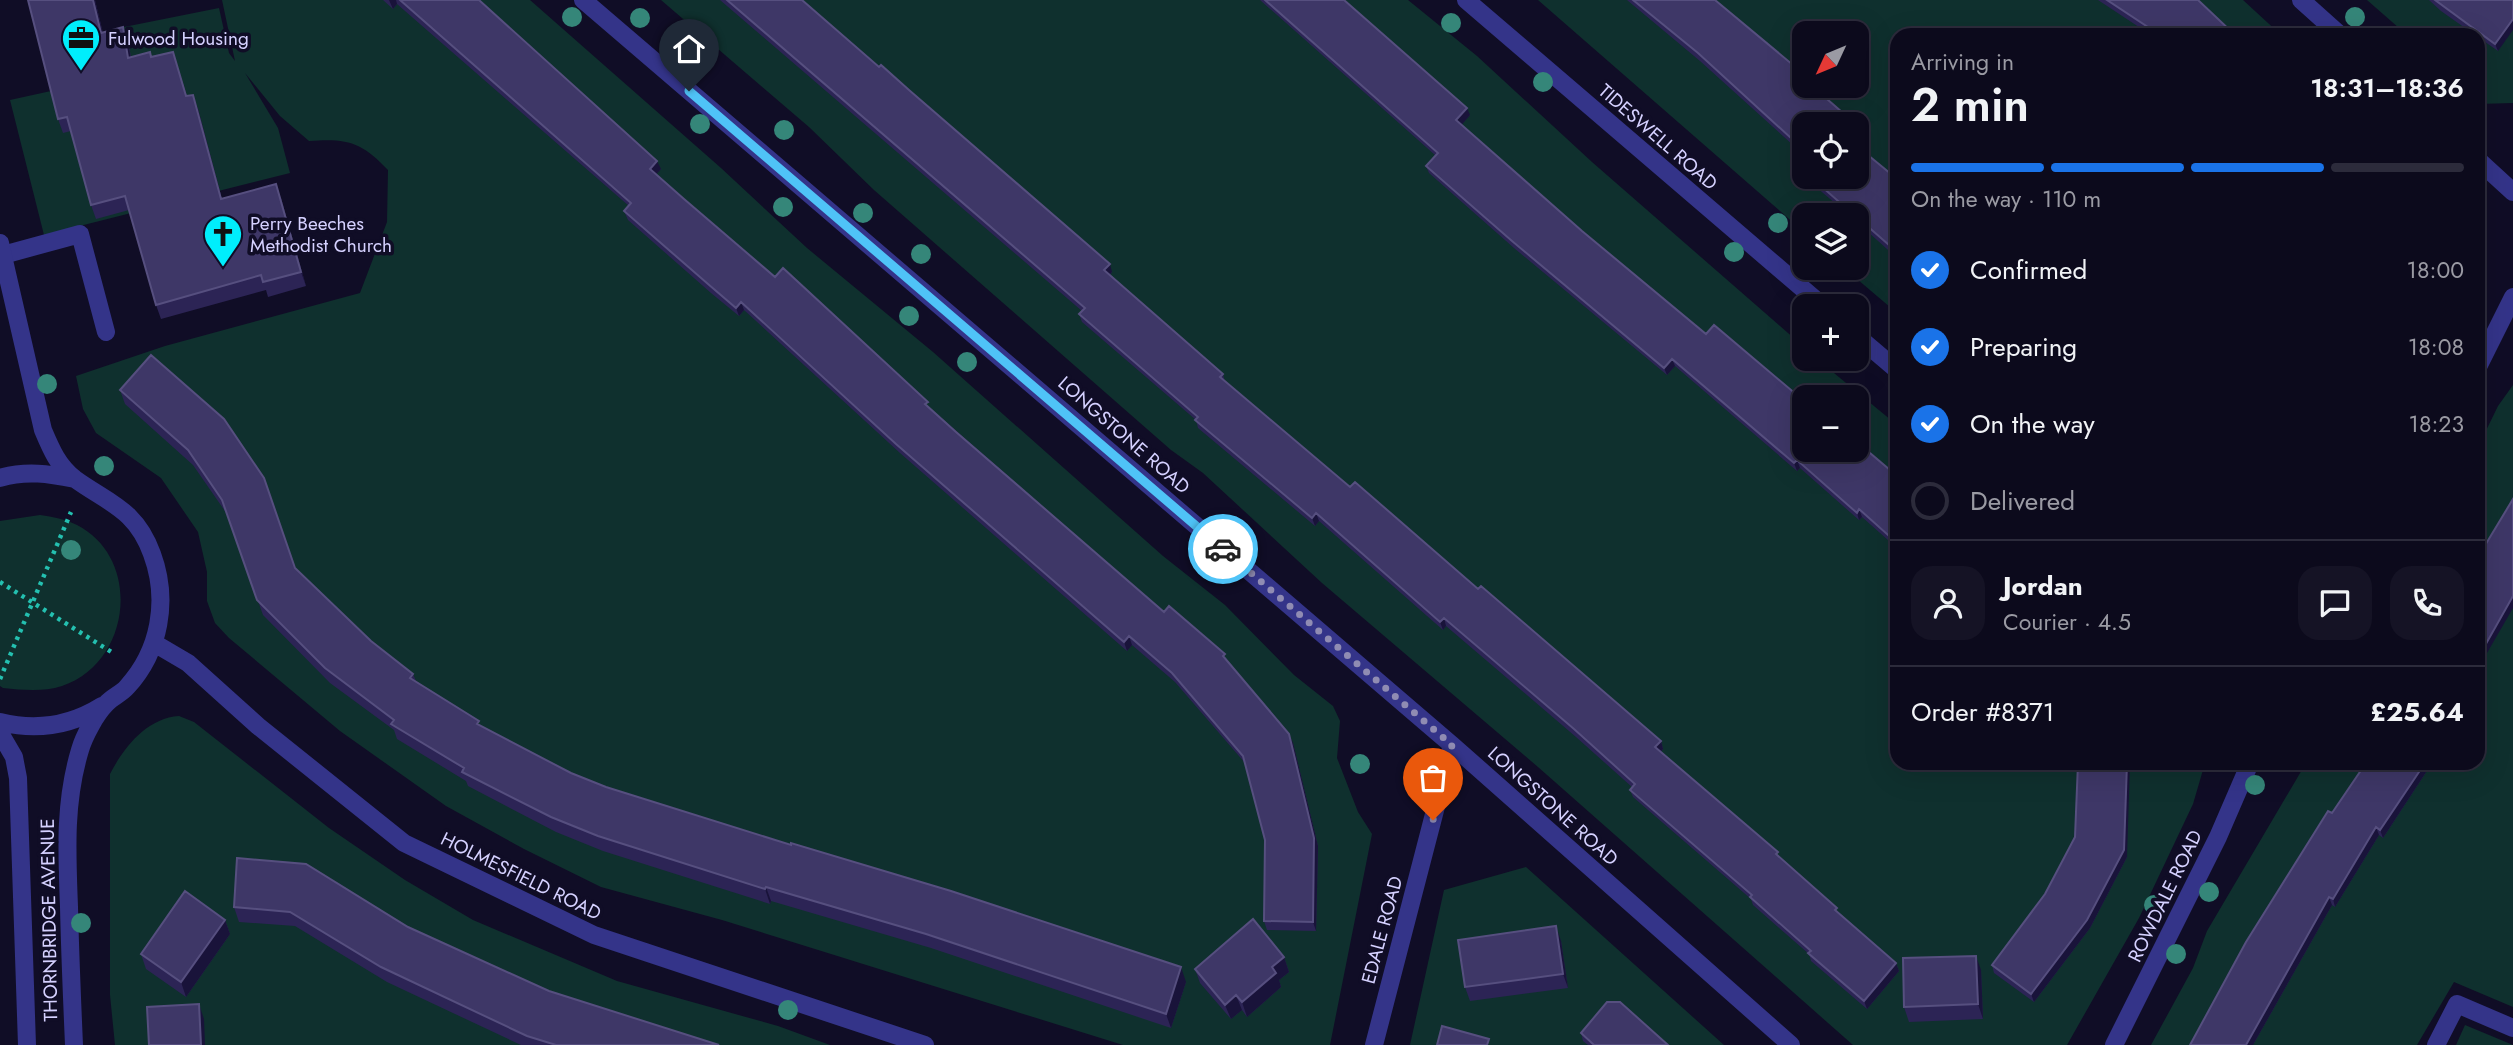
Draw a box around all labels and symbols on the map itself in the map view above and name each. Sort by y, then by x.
office icon: Fulwood Housing [60,17,102,72]
pin [659,19,719,91]
north arrow [1792,21,1869,98]
place label: Fulwood Housing [108,25,249,52]
street label: TIDESWELL ROAD [1593,78,1723,196]
place label: Perry Beeches Methodist Church [250,210,392,259]
church icon: Perry Beeches Methodist Church [202,213,244,268]
street label: LONGSTONE ROAD [1052,370,1196,500]
courier [1188,514,1258,584]
street label: LONGSTONE ROAD [1482,740,1624,872]
pin [1403,748,1463,820]
street label: THORNBRIDGE AVENUE [34,818,64,1022]
street label: HOLMESFIELD ROAD [436,825,606,927]
street label: ROWDALE ROAD [2121,825,2209,967]
street label: EDALE ROAD [1355,873,1409,987]

